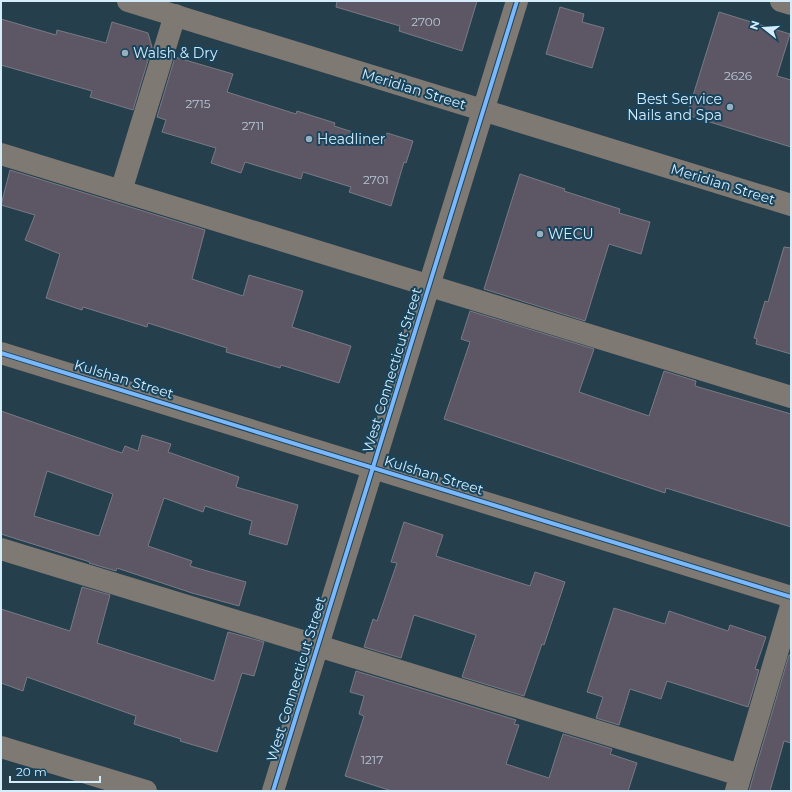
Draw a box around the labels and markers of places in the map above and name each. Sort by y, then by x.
place label: Walsh & Dry [133,44,218,62]
marker: Walsh & Dry [120,48,130,58]
place label: Best Service Nails and Spa [627,90,722,124]
marker: Best Service Nails and Spa [725,102,735,112]
place label: Headliner [317,130,386,148]
marker: Headliner [304,134,314,144]
place label: WECU [548,225,594,243]
marker: WECU [535,229,545,239]

